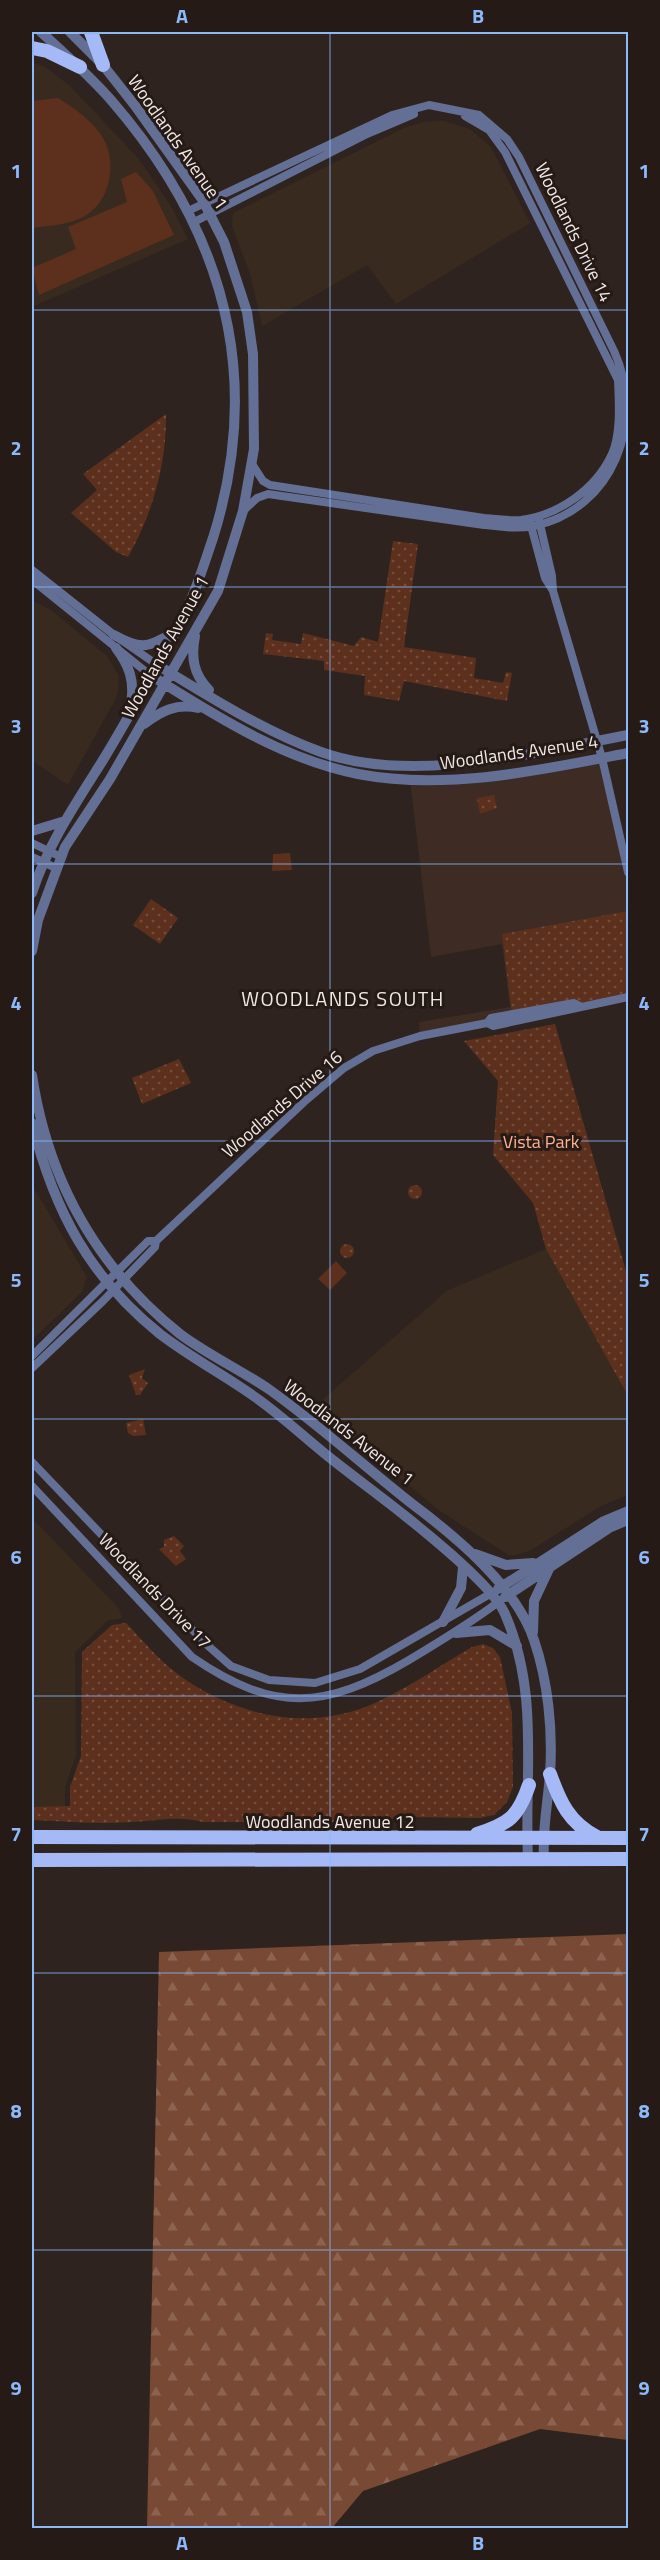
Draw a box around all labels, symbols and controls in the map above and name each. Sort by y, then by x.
text: A [176,0,188,31]
text: B [472,0,484,31]
street label: Woodlands Avenue 1 [121,69,235,215]
text: 1 [10,155,22,186]
text: 1 [638,155,650,186]
street label: Woodlands Drive 14 [528,158,620,306]
text: 2 [10,432,22,463]
text: 2 [638,432,650,463]
street label: Woodlands Avenue 1 [115,571,215,723]
text: 3 [10,710,22,741]
text: 3 [638,710,650,741]
street label: Woodlands Avenue 4 [438,728,600,776]
district label: WOODLANDS SOUTH [241,983,445,1014]
text: 4 [10,987,22,1018]
text: 4 [638,987,650,1018]
street label: Woodlands Drive 16 [216,1044,348,1164]
park label: Vista Park [503,1128,580,1155]
text: 5 [10,1264,22,1295]
text: 5 [638,1264,650,1295]
street label: Woodlands Avenue 1 [278,1372,420,1492]
street label: Woodlands Drive 17 [92,1527,218,1655]
text: 6 [10,1541,22,1572]
text: 6 [638,1541,650,1572]
street label: Woodlands Avenue 12 [245,1808,415,1835]
text: 7 [10,1818,22,1849]
text: 7 [638,1818,650,1849]
text: 8 [10,2095,22,2126]
text: 8 [638,2095,650,2126]
text: 9 [10,2372,22,2403]
text: 9 [638,2372,650,2403]
text: A [176,2527,188,2558]
text: B [472,2527,484,2558]

